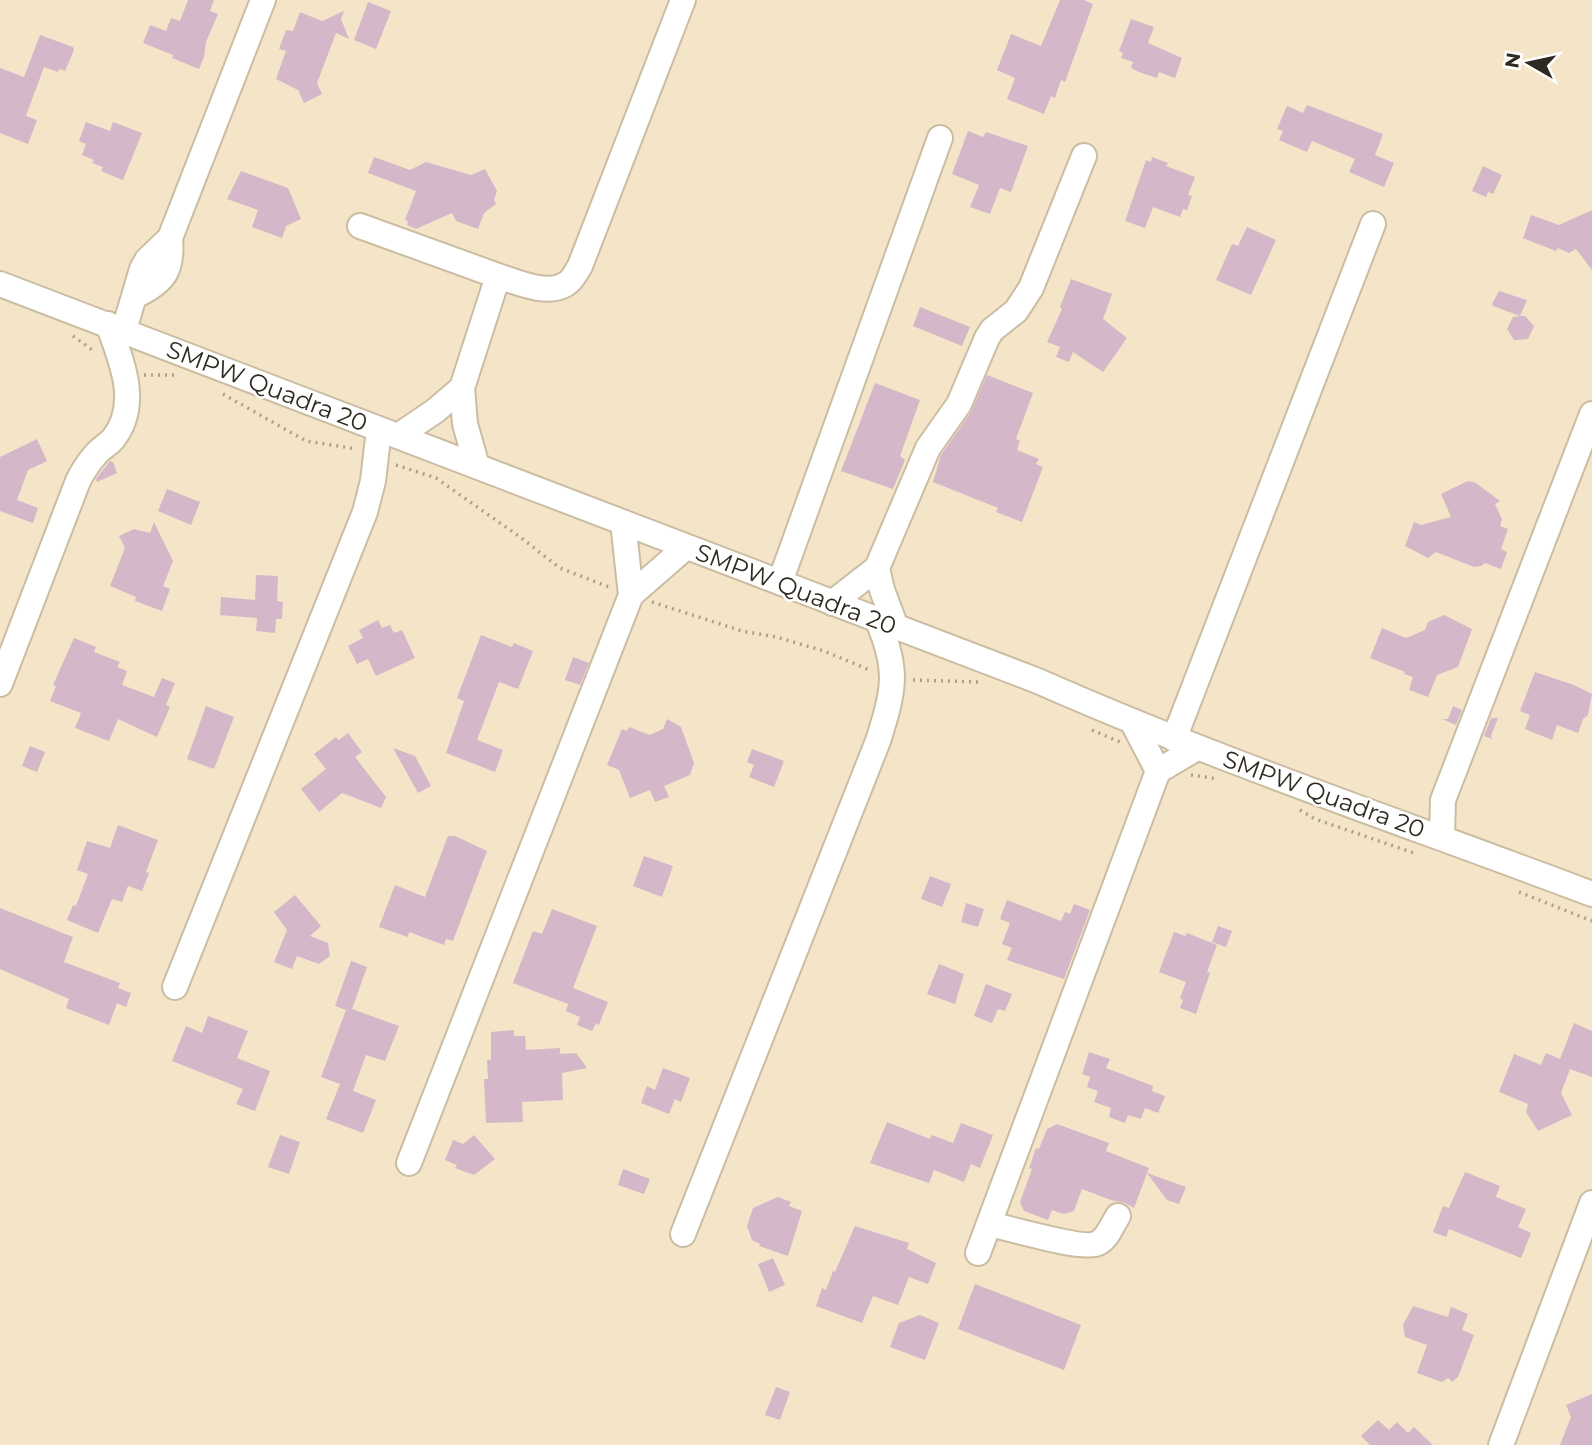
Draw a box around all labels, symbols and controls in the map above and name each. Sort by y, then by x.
north arrow [1494,28,1564,98]
text: N [1500,51,1525,70]
street label: SMPW Quadra 20 [162,334,372,438]
street label: SMPW Quadra 20 [691,537,901,641]
street label: SMPW Quadra 20 [1219,744,1429,844]

